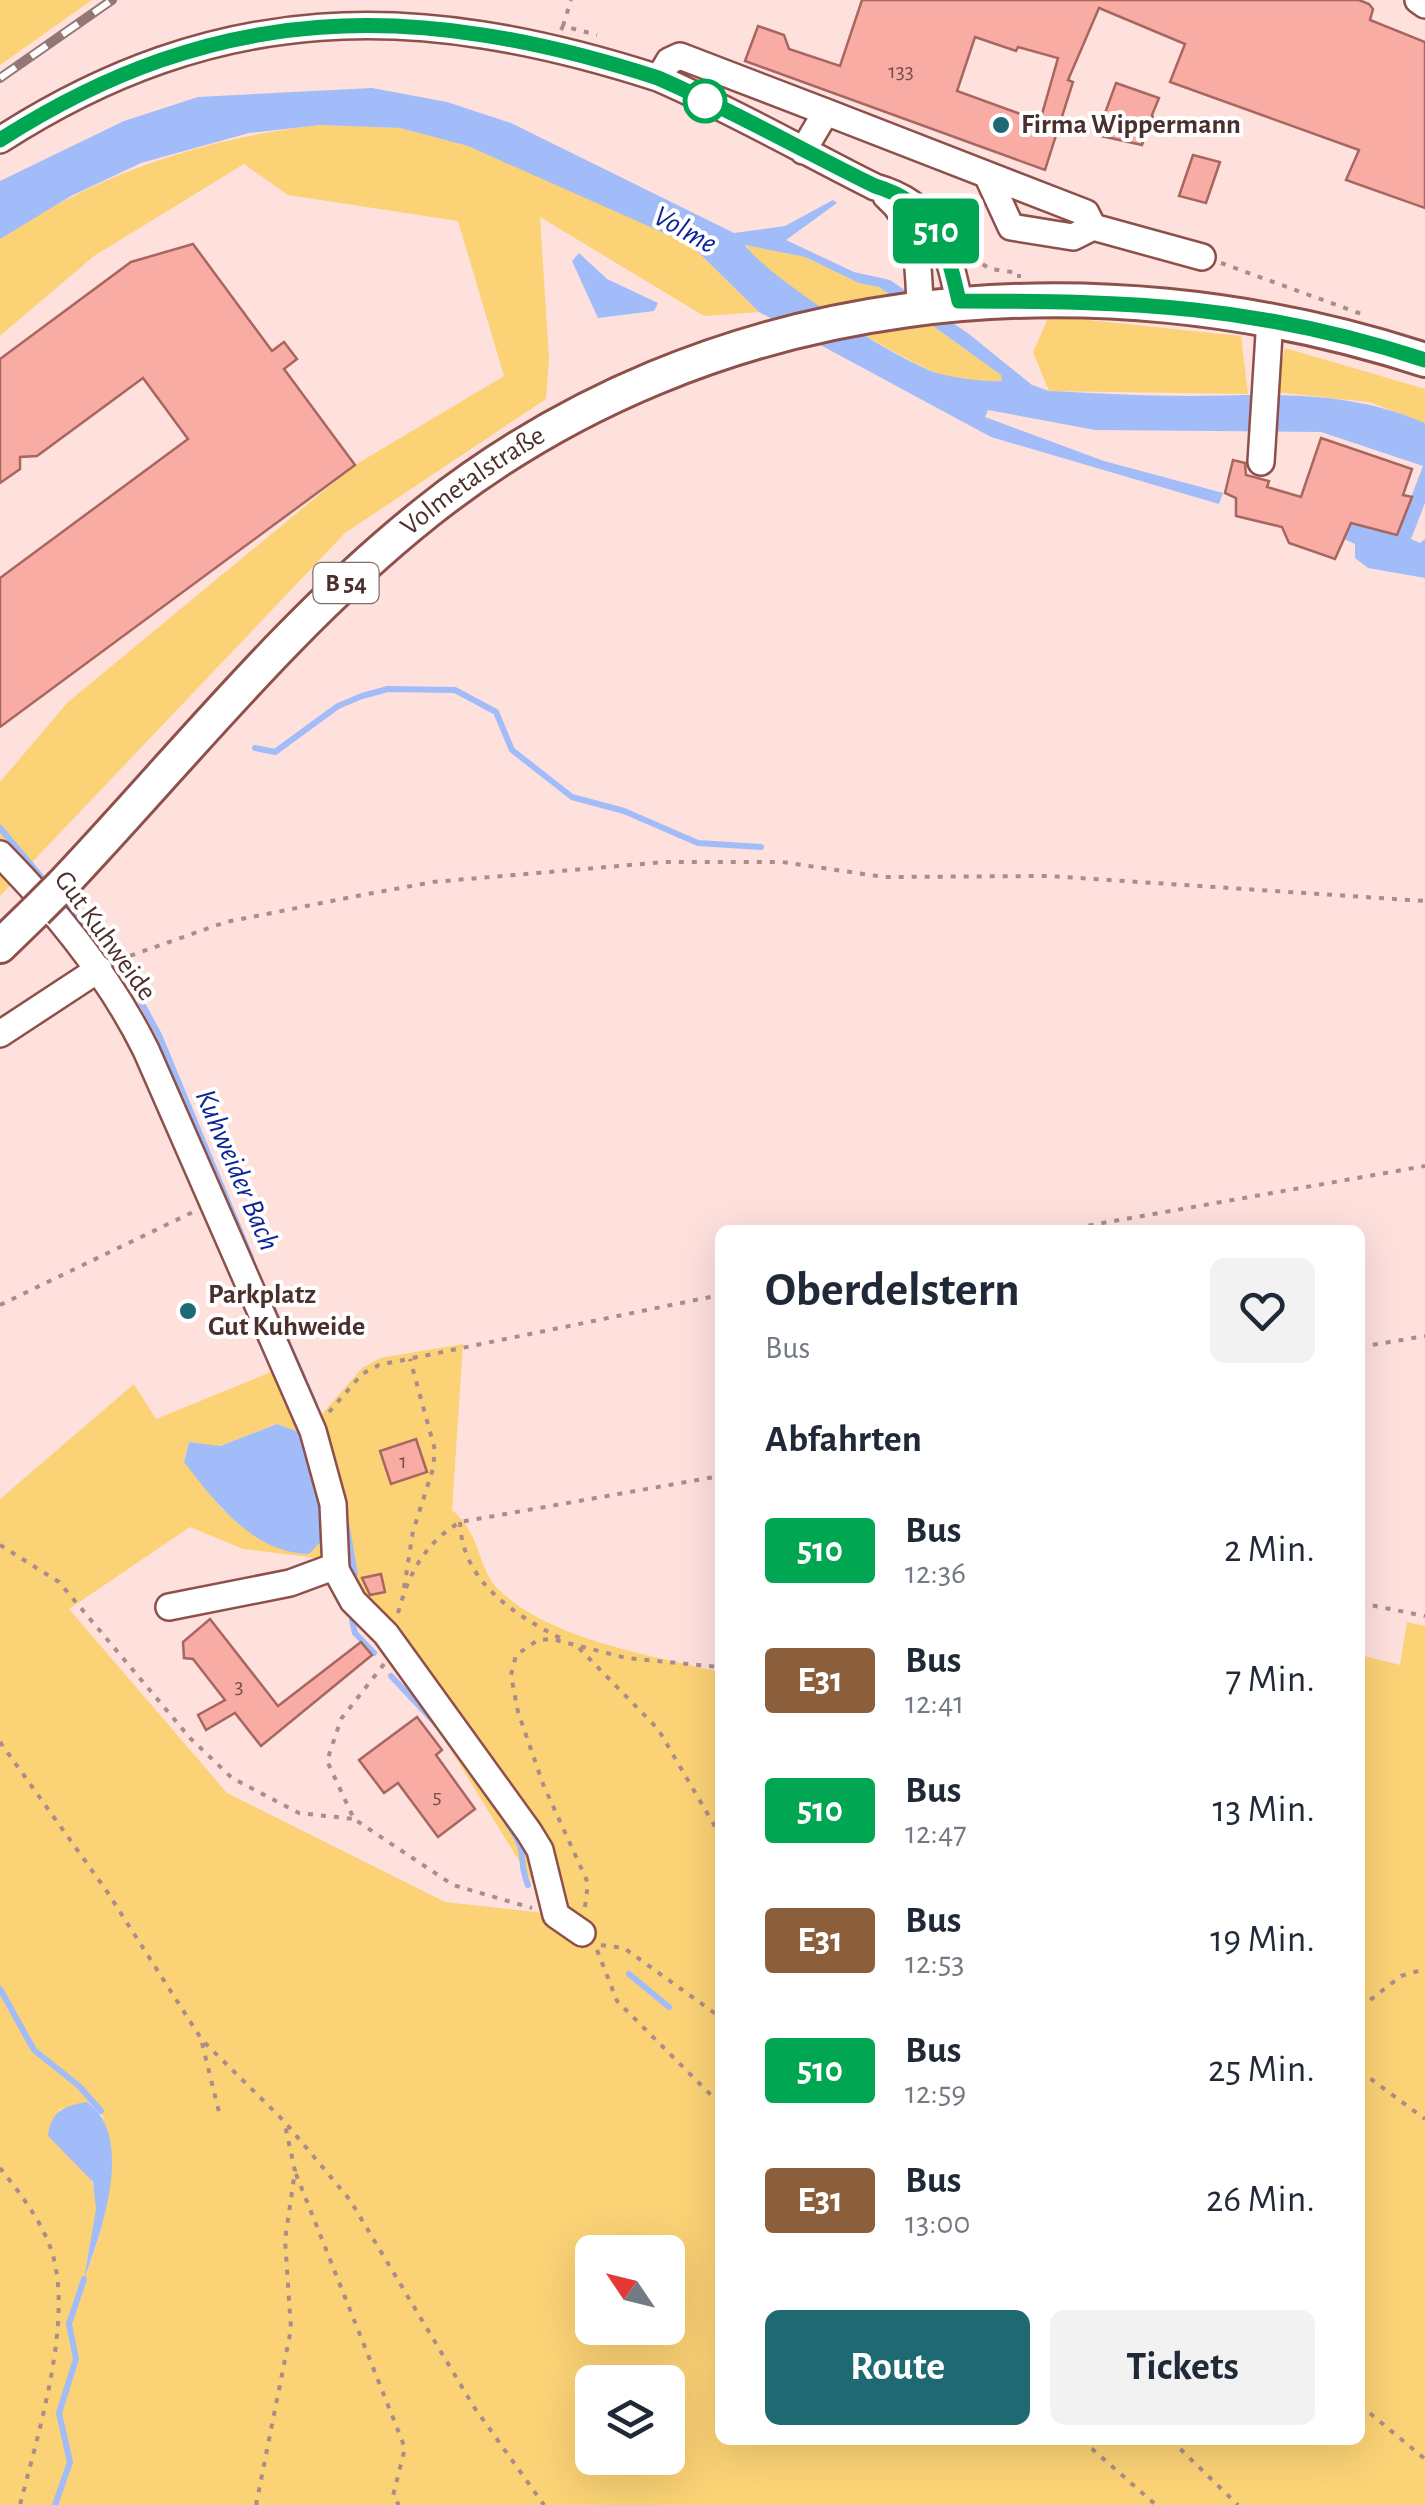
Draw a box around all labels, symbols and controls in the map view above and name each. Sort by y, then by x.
house number: 133 [888,60,914,82]
unlabelled marker [684,80,726,122]
place label: Firma Wippermann [1021,111,1241,139]
marker: Firma Wippermann [990,114,1012,136]
line badge: 510 [878,198,994,264]
water label: Volme [648,201,722,259]
text: 510 [913,214,959,249]
street label: Volmetalstraße [396,421,550,541]
road number: B 54 [314,563,378,603]
street label: Gut Kuhweide [49,866,161,1006]
water label: Kuhweider Bach [190,1085,284,1255]
button: heart [1210,1258,1315,1363]
text: Oberdelstern [765,1267,1020,1315]
place label: Parkplatz Gut Kuhweide [208,1281,365,1341]
marker: Parkplatz Gut Kuhweide [177,1300,199,1322]
text: Bus [765,1332,810,1364]
text: Abfahrten [765,1421,922,1459]
house number: 1 [399,1450,407,1472]
text: Bus [905,1512,961,1550]
text: 2 Min. [1224,1531,1315,1569]
text: 510 [797,1533,843,1568]
text: 12:36 [905,1557,966,1589]
text: Bus [905,1642,961,1680]
text: 7 Min. [1225,1661,1315,1699]
text: E31 [797,1663,843,1698]
house number: 3 [234,1675,244,1697]
text: 12:41 [905,1687,964,1719]
text: Bus [905,1772,961,1810]
house number: 5 [432,1785,442,1807]
text: 13 Min. [1213,1791,1315,1829]
text: 510 [797,1793,843,1828]
text: 12:47 [905,1817,967,1849]
text: Bus [905,1902,961,1940]
text: 19 Min. [1210,1921,1315,1959]
text: E31 [797,1923,843,1958]
text: 12:53 [905,1947,964,1979]
text: Bus [905,2032,961,2070]
text: 25 Min. [1208,2051,1315,2089]
text: 510 [797,2053,843,2088]
text: 12:59 [905,2077,966,2109]
text: Bus [905,2162,961,2200]
text: 26 Min. [1206,2181,1315,2219]
text: E31 [797,2183,843,2218]
text: 13:00 [905,2207,970,2239]
north arrow [575,2235,685,2345]
map controls [575,2235,685,2475]
button: Route [765,2310,1030,2425]
button: Tickets [1050,2310,1315,2425]
button: layers [575,2365,685,2475]

